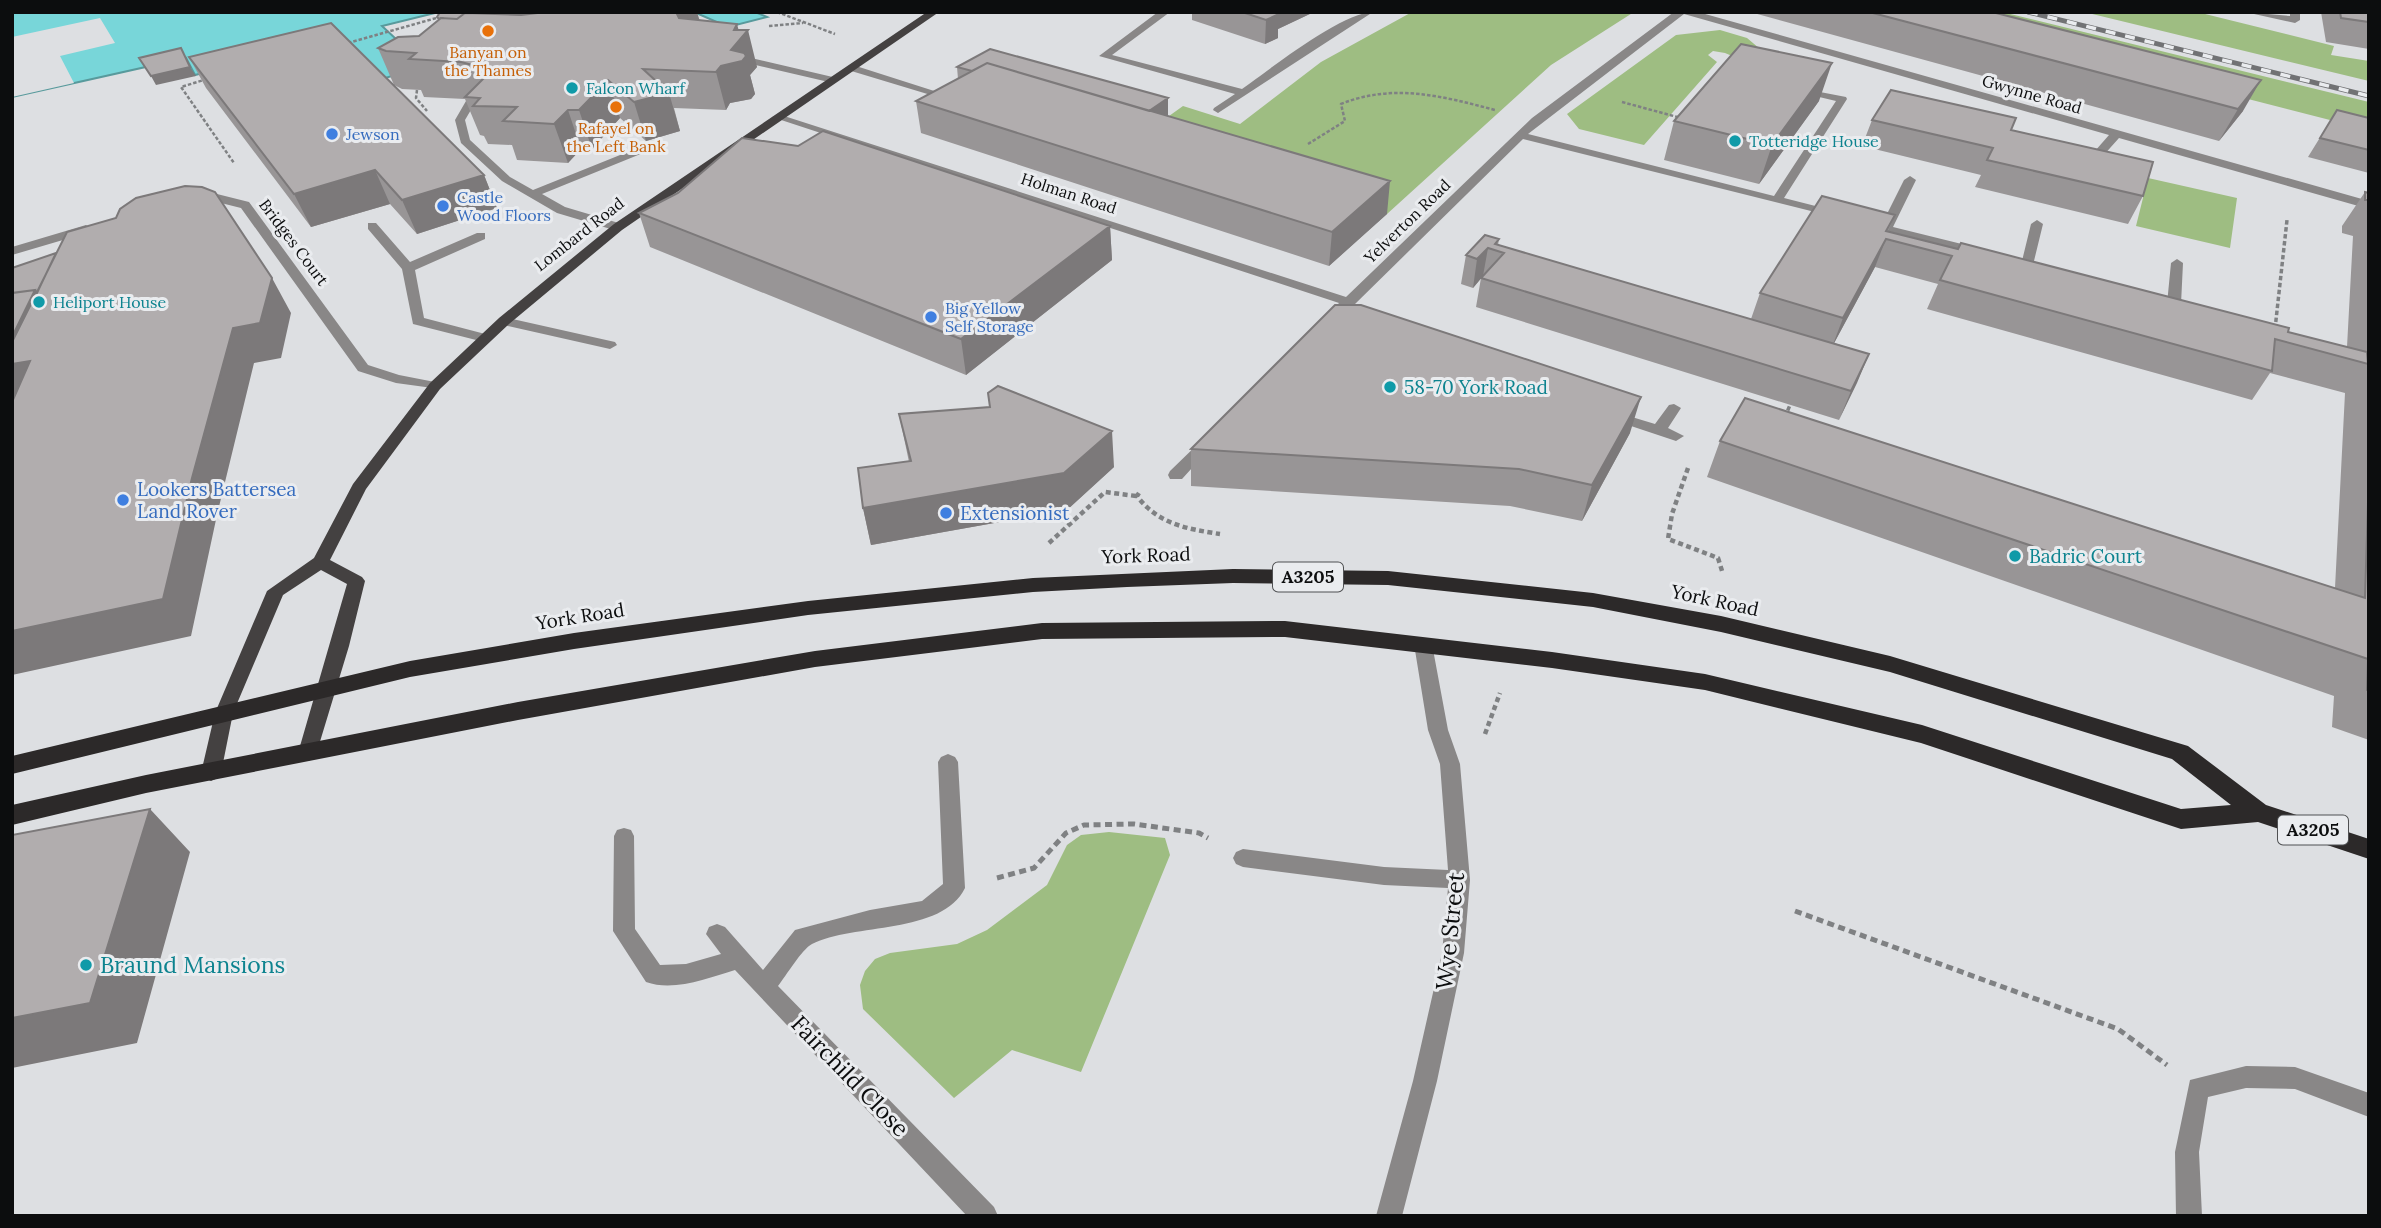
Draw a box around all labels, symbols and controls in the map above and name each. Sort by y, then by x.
marker: Banyan on the Thames [480,23,496,39]
place label: Banyan on the Thames [444,42,532,80]
street label: Gwynne Road [1980,70,2085,118]
place label: Falcon Wharf [586,78,686,98]
marker: Falcon Wharf [564,80,580,96]
marker: Rafayel on the Left Bank [608,99,624,115]
place label: Rafayel on the Left Bank [566,118,666,156]
place label: Jewson [345,124,400,144]
marker: Jewson [324,126,340,142]
place label: Totteridge House [1749,131,1879,151]
marker: Totteridge House [1727,133,1743,149]
street label: Holman Road [1019,168,1120,218]
street label: Yelverton Road [1359,174,1455,268]
place label: Castle Wood Floors [457,187,551,225]
street label: Lombard Road [530,193,628,275]
street label: Bridges Court [255,195,334,290]
marker: Castle Wood Floors [435,198,451,214]
place label: Heliport House [53,292,166,312]
marker: Heliport House [31,294,47,310]
place label: Big Yellow Self Storage [945,298,1034,336]
marker: Big Yellow Self Storage [923,309,939,325]
place label: 58-70 York Road [1404,375,1548,399]
marker: 58-70 York Road [1382,379,1398,395]
place label: Lookers Battersea Land Rover [137,477,297,523]
marker: Lookers Battersea Land Rover [115,492,131,508]
place label: Extensionist [960,501,1070,525]
marker: Extensionist [938,505,954,521]
street label: York Road [1100,541,1191,569]
place label: Badric Court [2029,544,2143,568]
marker: Badric Court [2007,548,2023,564]
road number: A3205 [1273,562,1343,592]
street label: York Road [1668,579,1761,621]
street label: York Road [533,597,626,635]
road number: A3205 [2278,816,2348,844]
street label: Wye Street [1429,871,1470,991]
place label: Braund Mansions [100,950,285,979]
marker: Braund Mansions [78,957,94,973]
street label: Fairchild Close [785,1009,915,1142]

